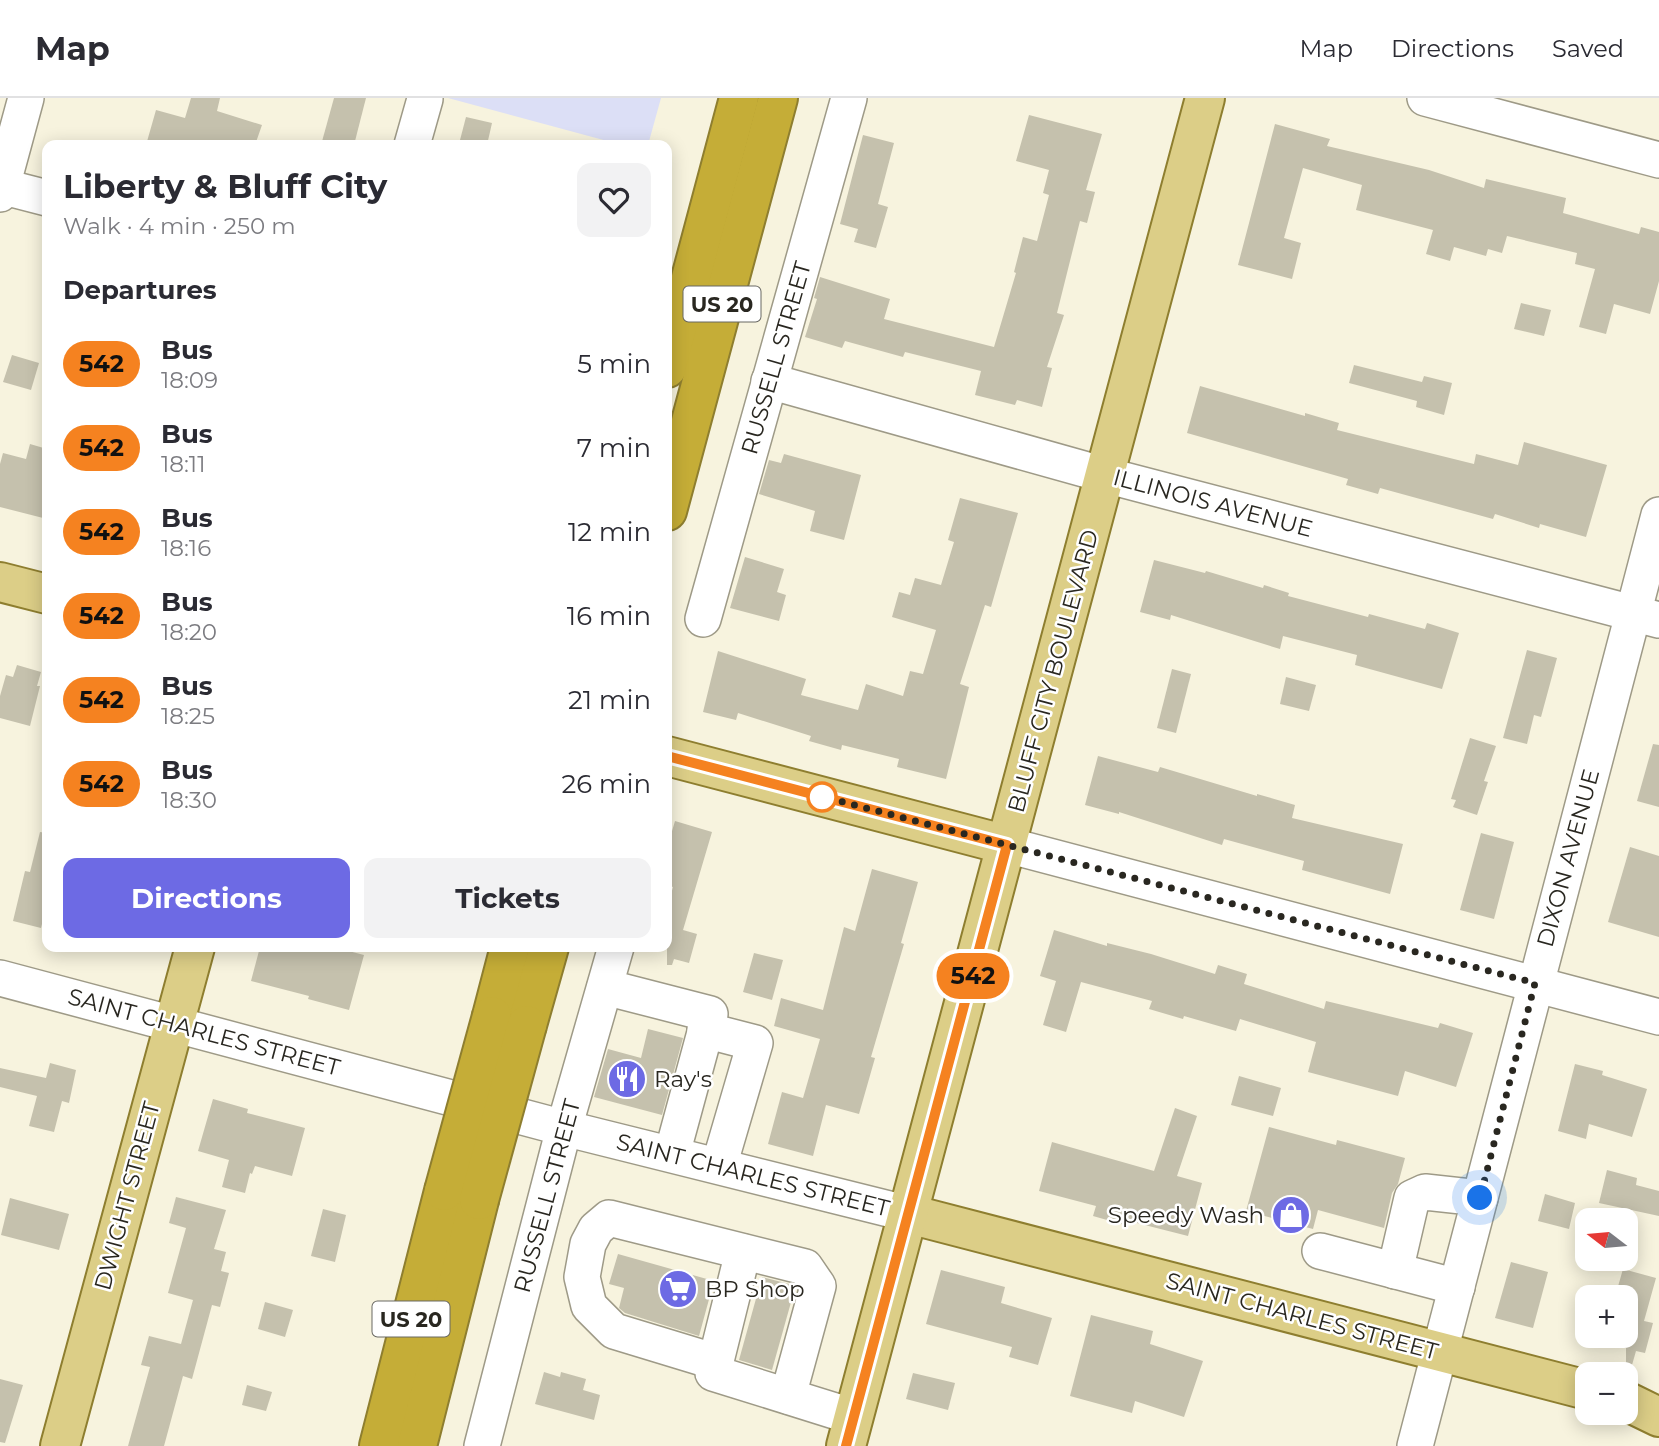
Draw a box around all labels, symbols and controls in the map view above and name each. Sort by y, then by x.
text: Map [35,28,110,68]
text: Map [1300,34,1353,63]
text: Directions [1391,34,1514,63]
text: Saved [1552,34,1624,63]
button: heart [577,163,651,237]
text: Liberty & Bluff City [63,166,387,206]
text: Walk · 4 min · 250 m [63,212,296,240]
street label: RUSSELL STREET [735,258,817,458]
text: Departures [63,274,217,306]
road number: US 20 [684,286,760,322]
text: Bus [161,334,213,366]
text: 5 min [577,348,651,380]
text: 542 [79,349,124,378]
text: 18:09 [161,366,218,394]
text: Bus [161,418,213,450]
text: 7 min [577,432,651,464]
text: 542 [79,433,124,462]
text: 18:11 [161,450,205,478]
street label: ILLINOIS AVENUE [1110,463,1316,543]
text: Bus [161,502,213,534]
text: 12 min [568,516,651,548]
text: 542 [79,517,124,546]
street label: BLUFF CITY BOULEVARD [1002,526,1104,816]
text: 18:16 [161,534,211,562]
text: Bus [161,586,213,618]
text: 16 min [567,600,651,632]
text: 542 [79,601,124,630]
text: 18:20 [161,618,217,646]
text: Bus [161,670,213,702]
text: 21 min [568,684,651,716]
text: 542 [79,685,124,714]
text: 18:25 [161,702,215,730]
text: Bus [161,754,213,786]
street label: DIXON AVENUE [1531,766,1605,950]
text: 26 min [561,768,651,800]
text: 542 [79,769,124,798]
unlabelled marker [807,782,837,812]
text: 18:30 [161,786,217,814]
button: Directions [63,858,350,938]
button: Tickets [364,858,651,938]
line badge: 542 [933,953,1013,999]
text: 542 [951,961,995,990]
street label: SAINT CHARLES STREET [65,982,344,1082]
restaurant icon: Ray's [606,1058,648,1100]
place label: Ray's [654,1065,712,1093]
street label: RUSSELL STREET [508,1095,587,1296]
street label: DWIGHT STREET [88,1098,166,1293]
street label: SAINT CHARLES STREET [614,1127,893,1223]
your location [1462,1180,1497,1215]
shop icon: Speedy Wash [1270,1194,1312,1236]
place label: Speedy Wash [1108,1201,1264,1229]
north arrow [1575,1208,1638,1270]
map controls [1575,1208,1638,1425]
street label: SAINT CHARLES STREET [1163,1266,1442,1366]
supermarket icon: BP Shop [657,1268,699,1310]
place label: BP Shop [705,1275,805,1303]
button: + [1575,1285,1638,1348]
road number: US 20 [372,1302,450,1336]
button: − [1575,1362,1638,1425]

